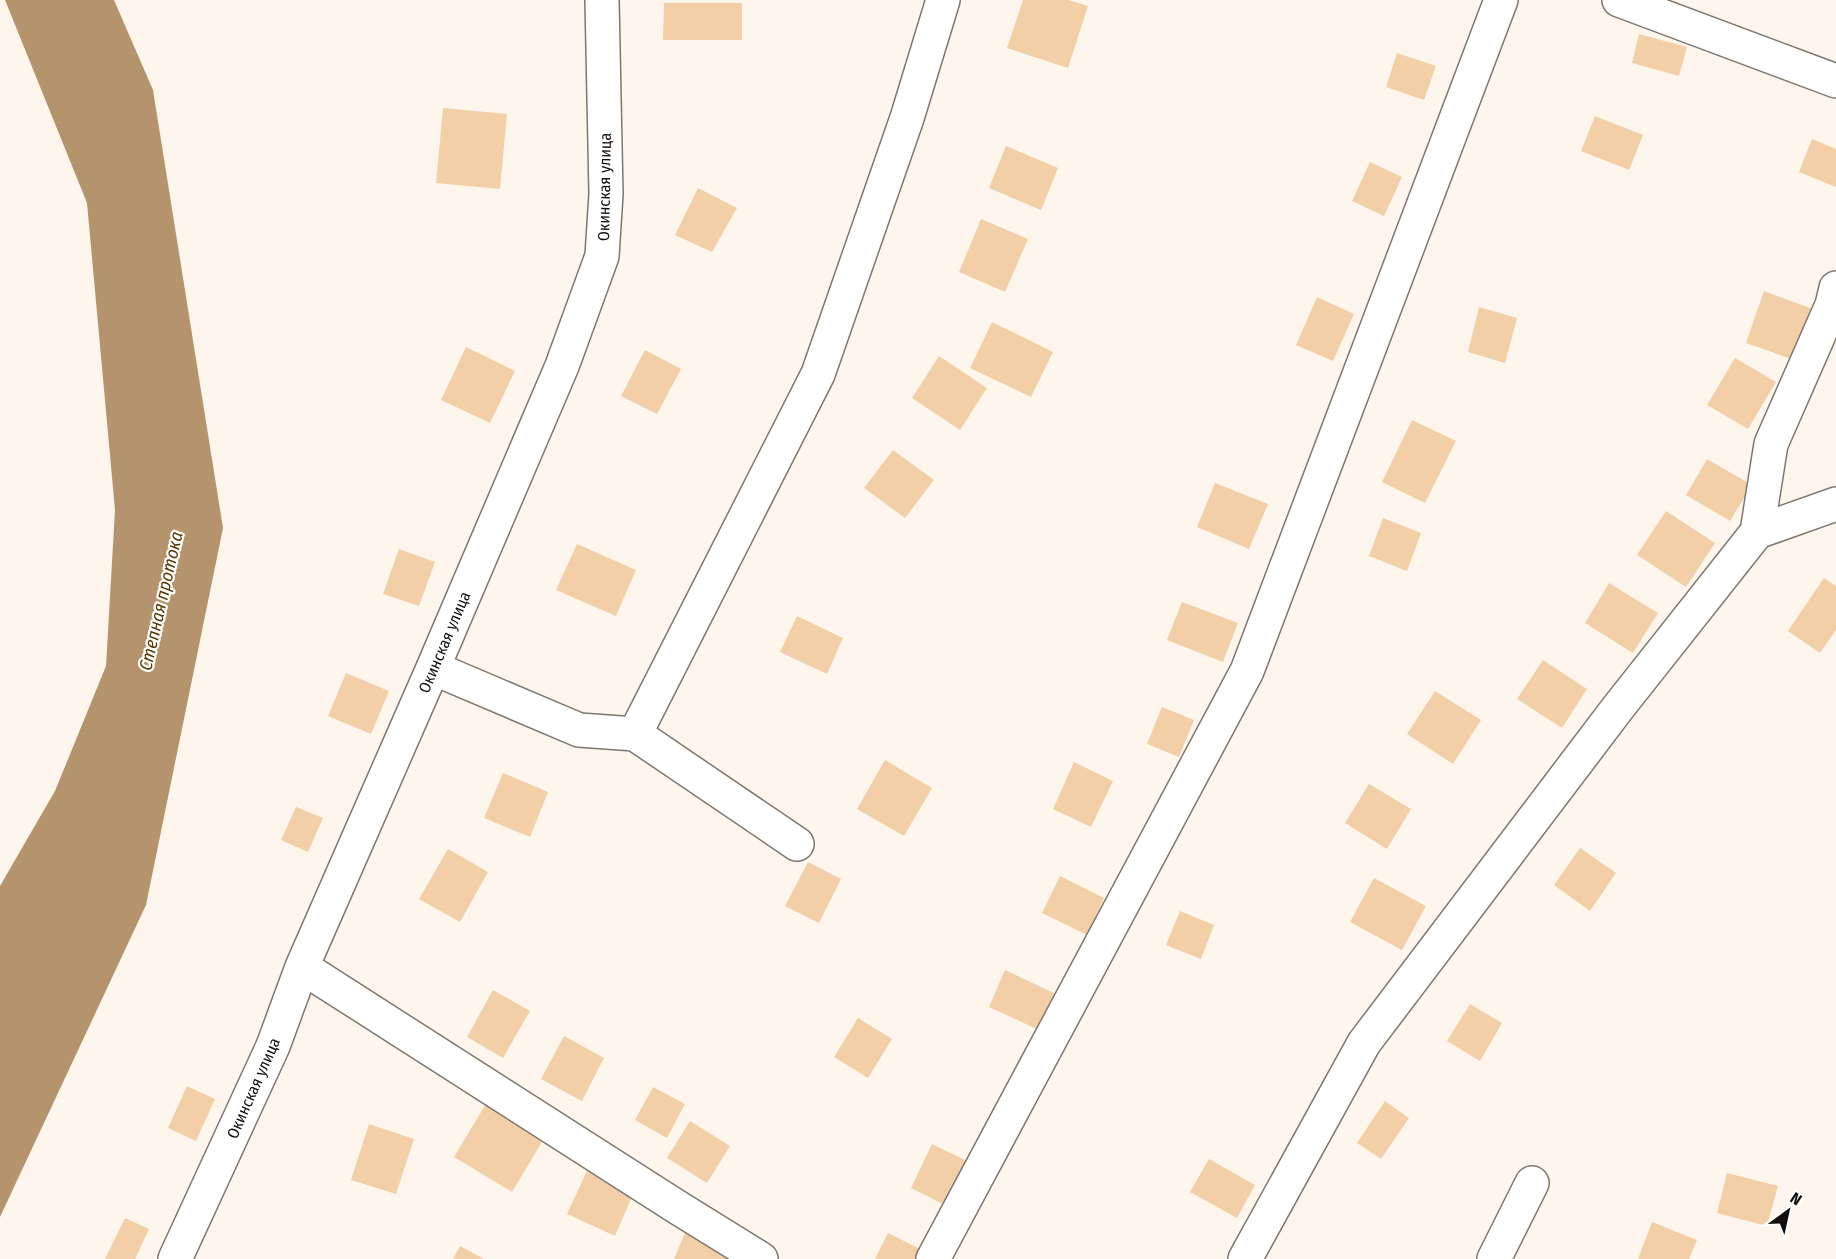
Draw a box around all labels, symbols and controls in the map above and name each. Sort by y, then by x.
street label: Окинская улица [594,132,615,241]
water label: Степная протока [134,529,188,673]
street label: Окинская улица [415,588,474,696]
street label: Окинская улица [223,1035,284,1142]
north arrow [1758,1181,1818,1241]
text: N [1787,1188,1805,1209]

